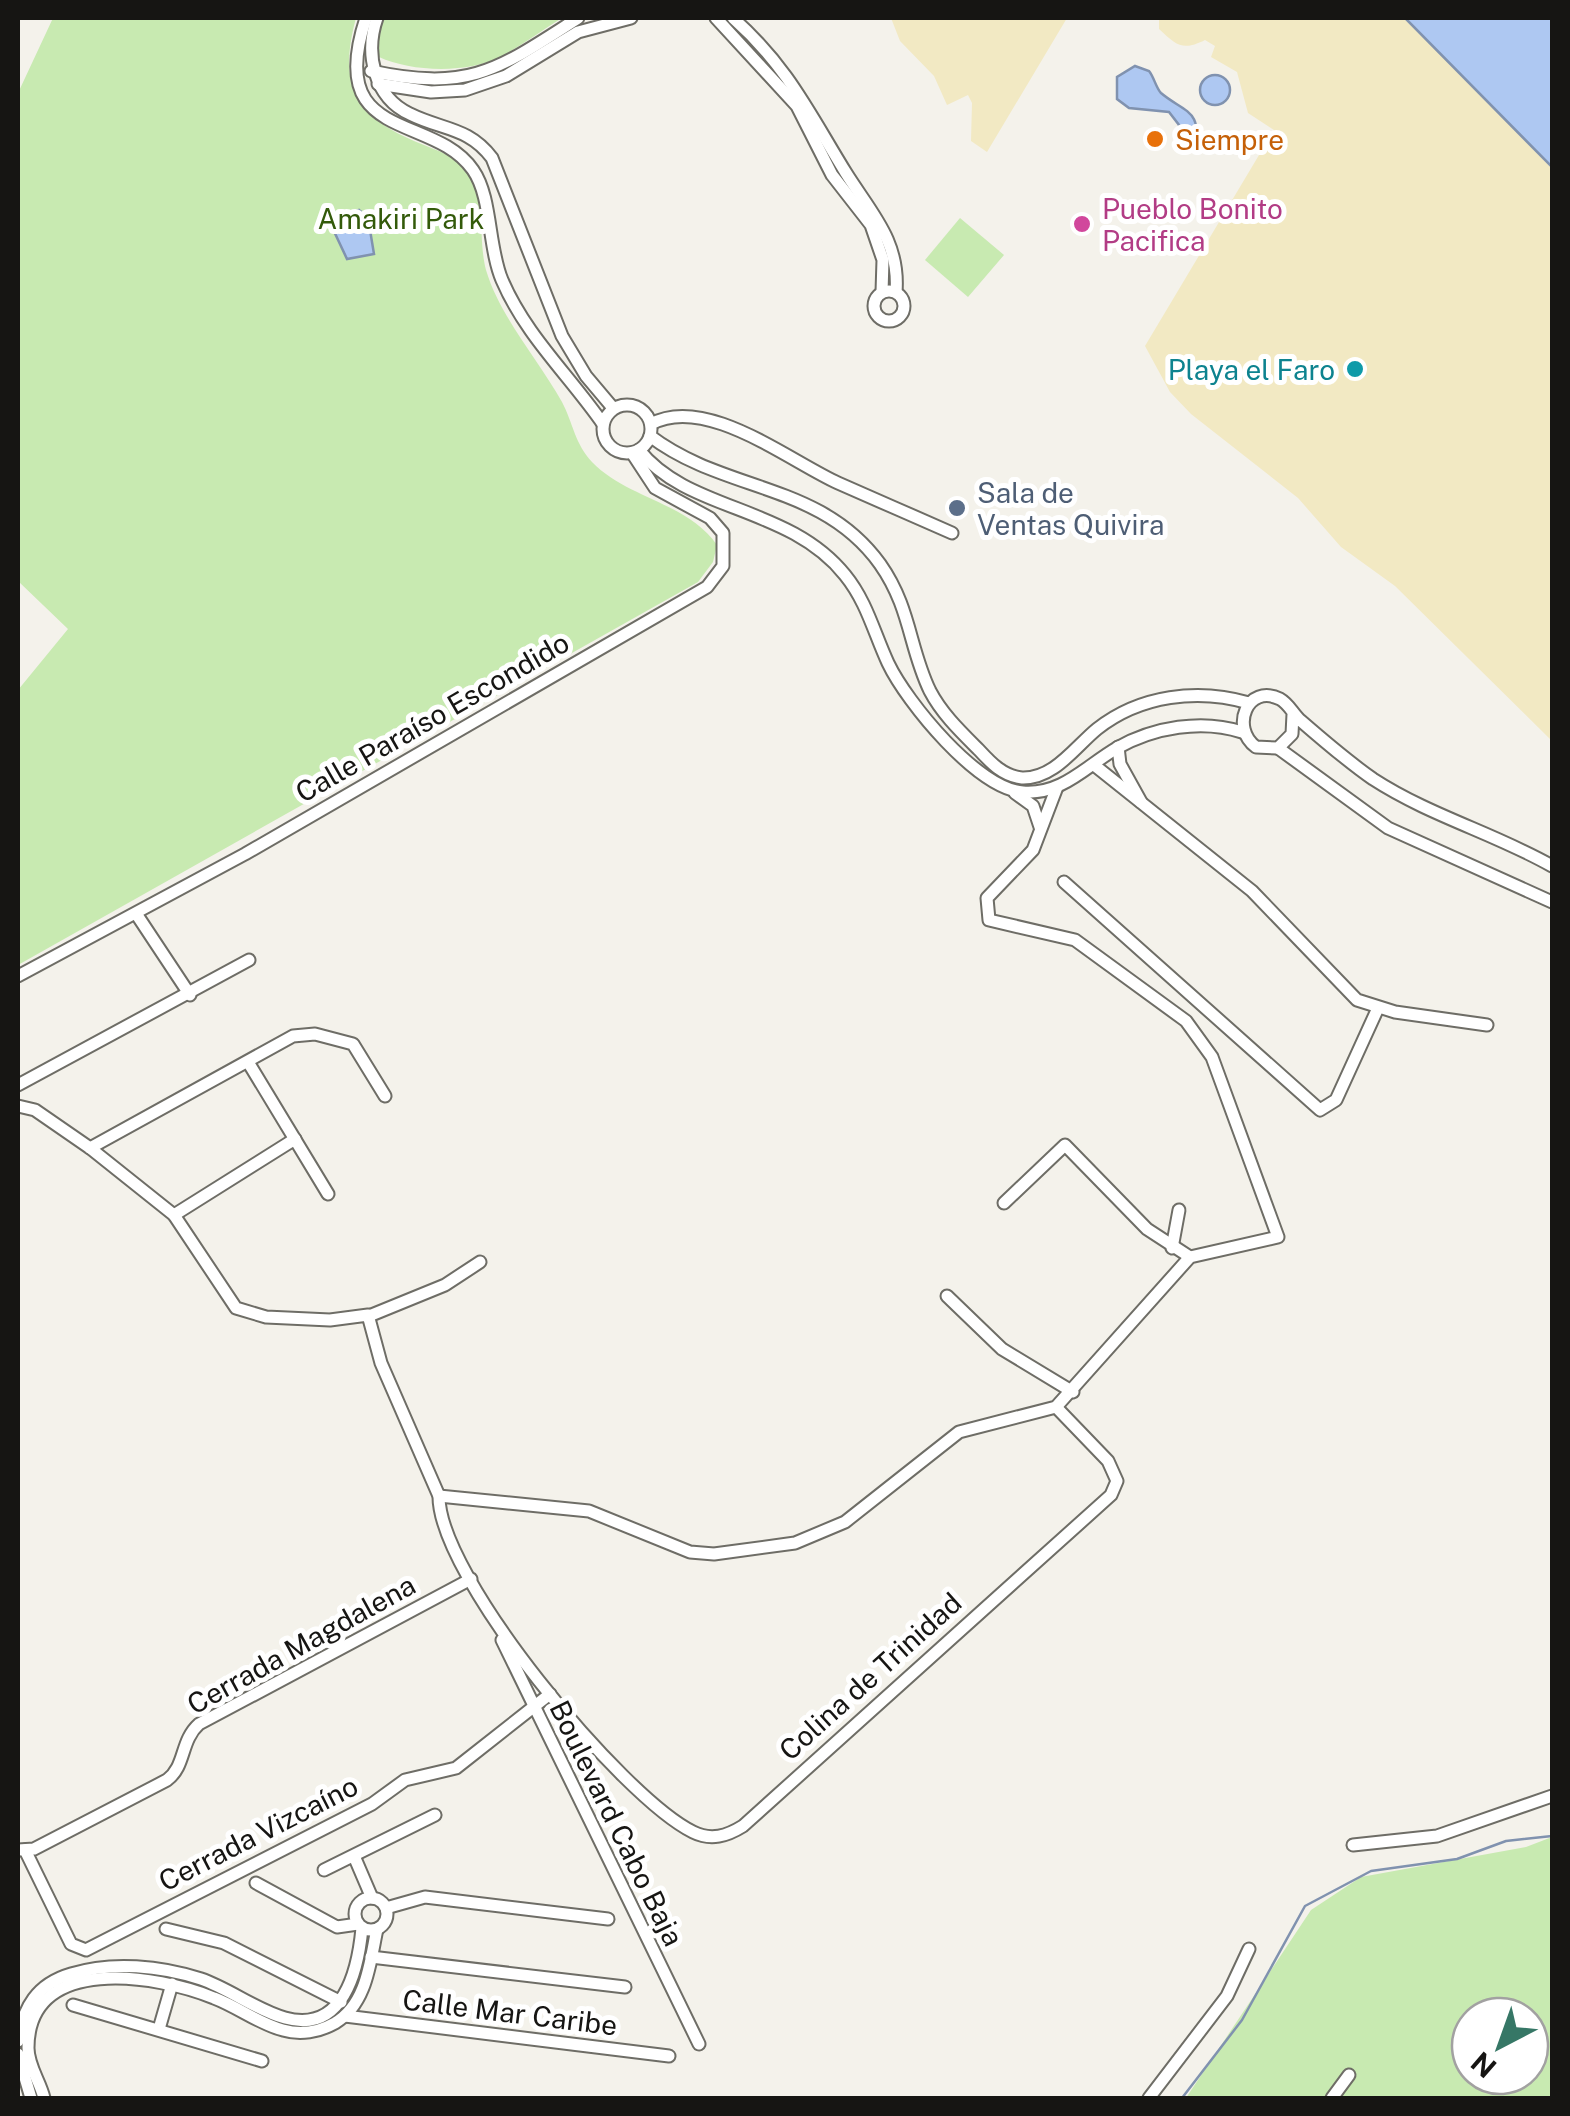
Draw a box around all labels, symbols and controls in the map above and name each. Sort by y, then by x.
place label: Siempre [1175,123,1284,156]
marker: Siempre [1144,128,1166,150]
place label: Pueblo Bonito Pacifica [1102,192,1283,257]
park label: Amakiri Park [318,202,484,235]
marker: Pueblo Bonito Pacifica [1071,213,1093,235]
place label: Playa el Faro [1168,353,1335,386]
marker: Playa el Faro [1344,358,1366,380]
place label: Sala de Ventas Quivira [977,476,1164,541]
marker: Sala de Ventas Quivira [946,497,968,519]
street label: Calle Paraíso Escondido [290,625,574,809]
street label: Cerrada Magdalena [181,1568,421,1720]
street label: Colina de Trinidad [772,1586,968,1766]
street label: Boulevard Cabo Baja [543,1695,691,1951]
street label: Cerrada Vizcaíno [153,1769,363,1897]
street label: Calle Mar Caribe [401,1982,619,2042]
north arrow [1450,1996,1550,2096]
text: N [1464,2046,1502,2085]

